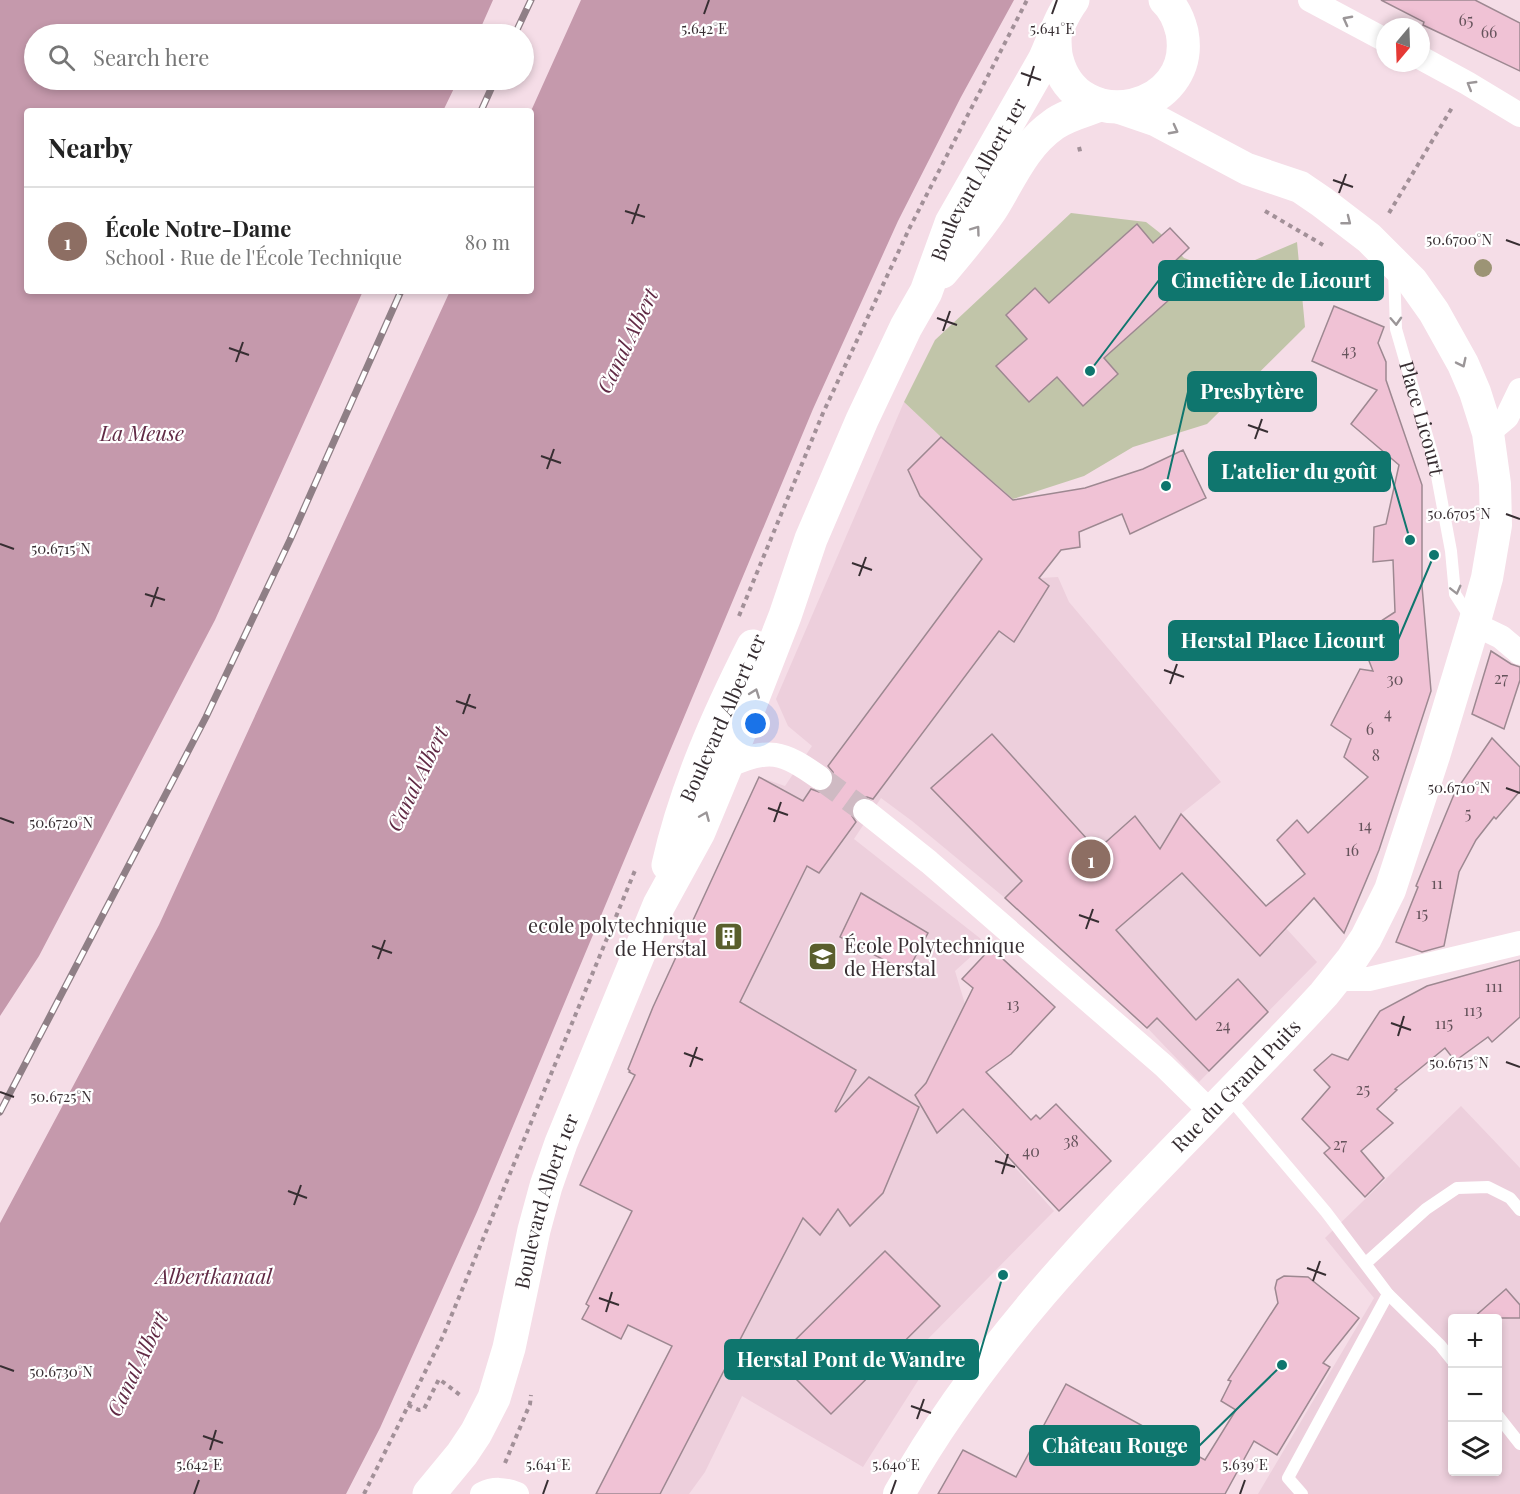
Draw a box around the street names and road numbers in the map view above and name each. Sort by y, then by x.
street label: Boulevard Albert 1er [923,92,1032,264]
street label: Place Licourt [1394,357,1452,478]
street label: Boulevard Albert 1er [672,629,771,806]
street label: Rue du Grand Puits [1165,1013,1306,1157]
street label: Boulevard Albert 1er [507,1109,584,1291]

